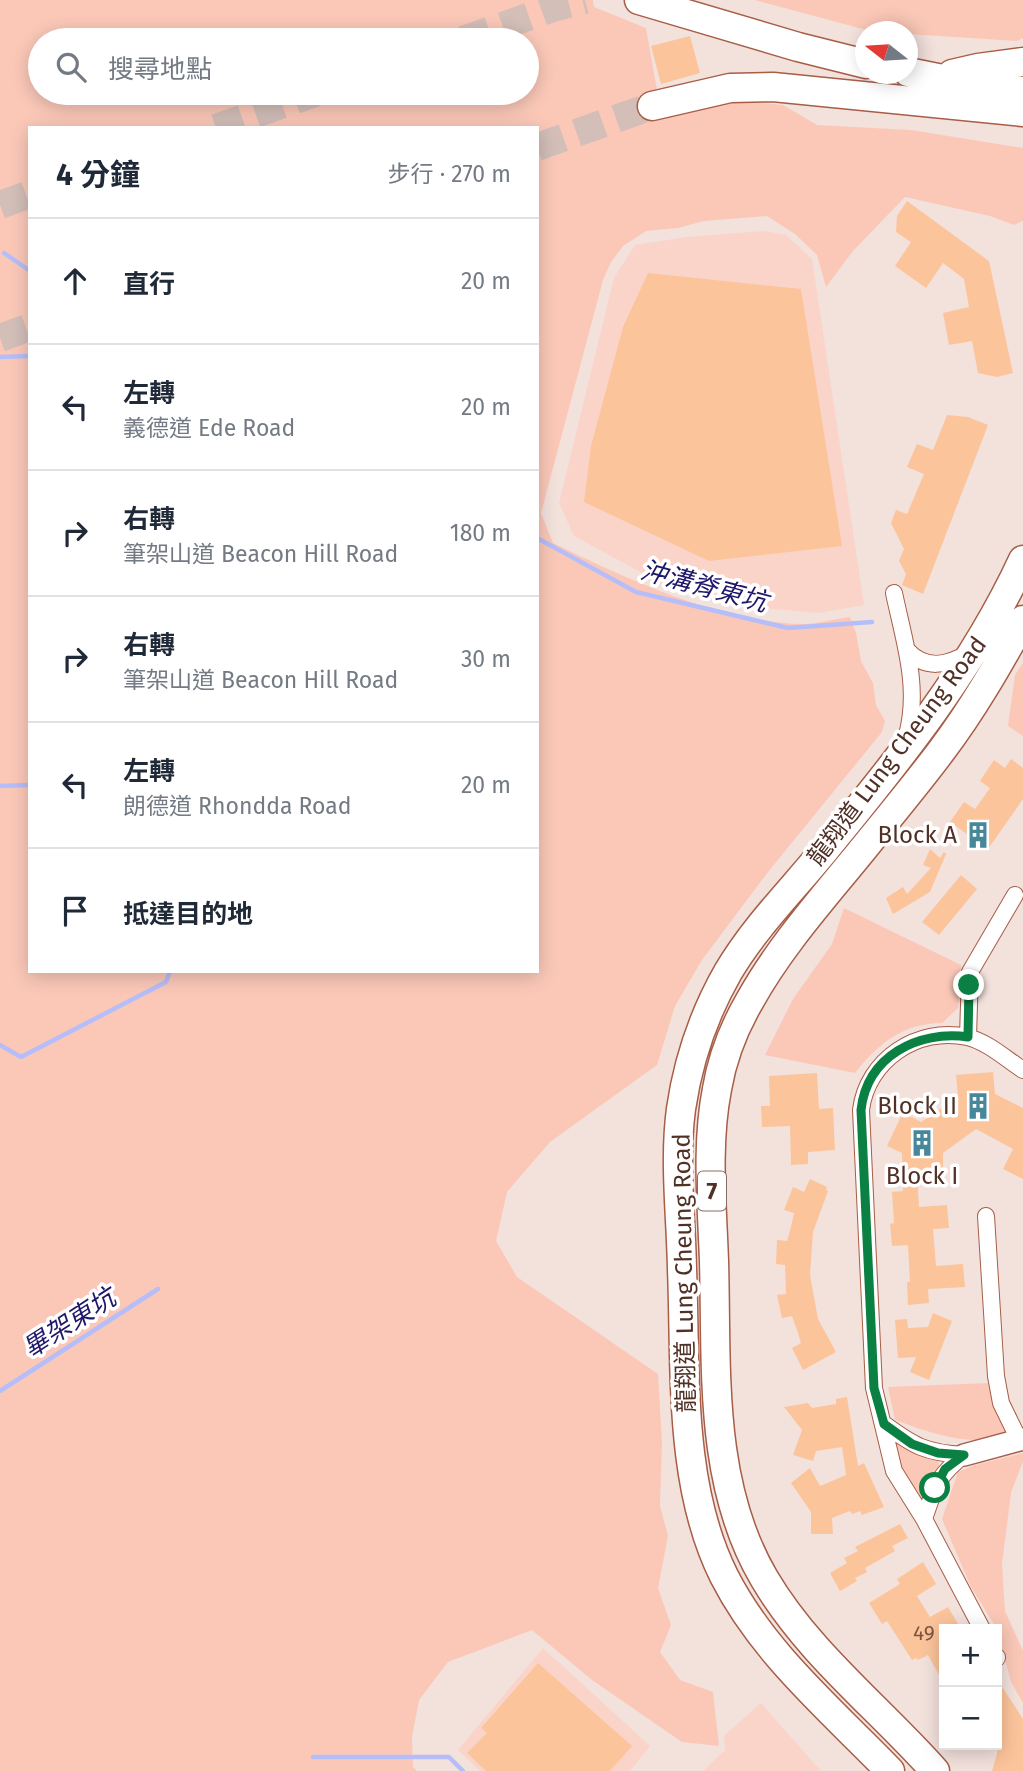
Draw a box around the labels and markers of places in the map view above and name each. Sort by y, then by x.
building icon: Block A [963,820,993,850]
place label: Block A [878,821,957,849]
building icon: Block II [963,1091,993,1121]
place label: Block II [877,1092,957,1120]
building icon: Block I [907,1128,937,1158]
place label: Block I [886,1162,958,1190]

